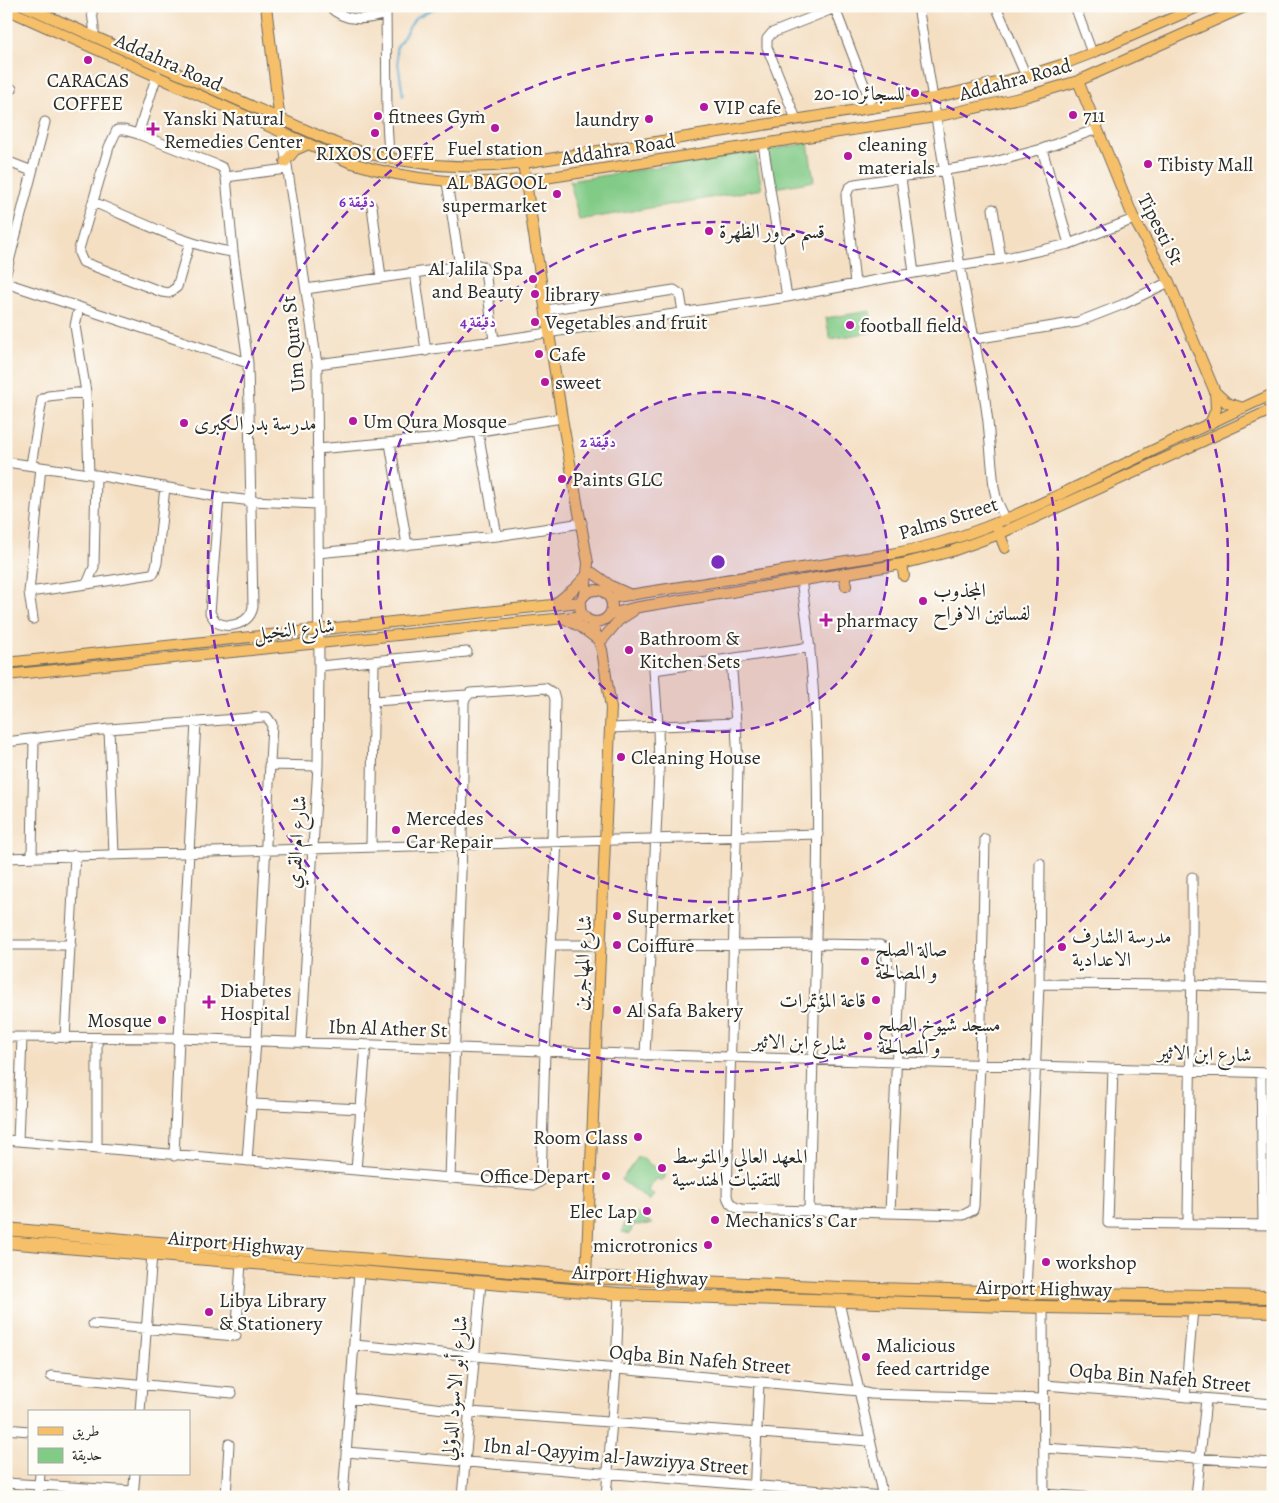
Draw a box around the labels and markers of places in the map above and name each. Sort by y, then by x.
marker: CARACAS COFFEE [82,54,94,66]
place label: CARACAS COFFEE [47,67,129,117]
place label: 20-10للسجائر [814,80,905,107]
marker: 20-10للسجائر [909,87,921,99]
place label: VIP cafe [713,94,781,121]
marker: VIP cafe [698,101,710,113]
place label: 711 [1083,102,1105,129]
place label: fitnees Gym [388,103,486,130]
place label: Yanski Natural Remedies Center [163,105,303,155]
place label: laundry [575,106,640,133]
marker: 711 [1067,109,1079,121]
marker: fitnees Gym [372,110,384,122]
marker: laundry [643,113,655,125]
marker: Yanski Natural Remedies Center [146,122,160,136]
marker: Fuel station [489,122,501,134]
marker: RIXOS COFFE [369,127,381,139]
place label: cleaning materials [858,131,935,181]
place label: Fuel station [447,135,543,162]
place label: RIXOS COFFE [315,140,435,167]
marker: cleaning materials [842,150,854,162]
place label: Tibisty Mall [1158,151,1253,178]
marker: Tibisty Mall [1142,158,1154,170]
place label: AL BAGOOL supermarket [442,169,548,219]
marker: AL BAGOOL supermarket [551,188,563,200]
place label: قسم مرور الظهرة [719,218,825,251]
marker: قسم مرور الظهرة [703,225,715,237]
place label: Al Jalila Spa and Beauty [427,255,524,305]
marker: Al Jalila Spa and Beauty [527,273,539,285]
place label: library [545,281,600,308]
marker: library [529,288,541,300]
place label: Vegetables and fruit [544,309,708,336]
place label: football field [860,312,963,339]
marker: Vegetables and fruit [529,316,541,328]
marker: football field [844,319,856,331]
place label: Cafe [549,341,586,368]
marker: Cafe [533,348,545,360]
place label: sweet [555,369,602,396]
marker: sweet [539,376,551,388]
place label: Um Qura Mosque [363,408,507,435]
place label: مدرسة بدر الكبرى [194,410,317,437]
marker: Um Qura Mosque [347,415,359,427]
marker: مدرسة بدر الكبرى [178,417,190,429]
place label: Paints GLC [572,466,663,493]
marker: Paints GLC [556,473,568,485]
centre of rings [709,553,727,571]
place label: المجذوب لفساتين الافراح [933,577,1030,631]
marker: المجذوب لفساتين الافراح [917,595,929,607]
place label: pharmacy [836,607,919,634]
marker: pharmacy [820,614,832,626]
place label: Bathroom & Kitchen Sets [639,625,741,675]
marker: Bathroom & Kitchen Sets [623,644,635,656]
place label: Cleaning House [631,744,761,771]
marker: Cleaning House [615,751,627,763]
place label: Mercedes Car Repair [406,805,494,855]
marker: Mercedes Car Repair [390,824,402,836]
place label: Supermarket [627,903,735,930]
marker: Supermarket [611,910,623,922]
place label: مدرسة الشارف الاعدادية [1072,923,1172,973]
place label: Coiffure [627,932,695,959]
place label: صالة الصلح و المصالحة [875,936,947,986]
marker: Coiffure [611,939,623,951]
marker: مدرسة الشارف الاعدادية [1056,941,1068,953]
marker: صالة الصلح و المصالحة [859,955,871,967]
place label: Diabetes Hospital [220,977,292,1027]
place label: قاعة المؤتمرات [779,987,866,1014]
marker: قاعة المؤتمرات [870,994,882,1006]
marker: Diabetes Hospital [202,995,216,1009]
place label: Al Safa Bakery [626,997,744,1024]
marker: Al Safa Bakery [611,1004,623,1016]
place label: Mosque [87,1007,152,1034]
place label: مسجد شيوخ الصلح و المصالحة [878,1011,1001,1061]
marker: Mosque [156,1014,168,1026]
marker: مسجد شيوخ الصلح و المصالحة [862,1030,874,1042]
place label: Room Class [533,1124,628,1151]
marker: Room Class [632,1131,644,1143]
place label: المعهد العالي والمتوسط للتقنيات الهندسية [672,1143,808,1193]
marker: المعهد العالي والمتوسط للتقنيات الهندسية [656,1162,668,1174]
place label: Office Depart. [480,1163,596,1190]
marker: Office Depart. [600,1170,612,1182]
place label: Elec Lap [569,1198,637,1225]
marker: Elec Lap [641,1205,653,1217]
place label: Mechanics’s Car [725,1207,857,1234]
marker: Mechanics’s Car [709,1214,721,1226]
place label: microtronics [593,1232,698,1259]
marker: microtronics [702,1239,714,1251]
place label: workshop [1055,1249,1137,1276]
marker: workshop [1040,1256,1052,1268]
place label: Libya Library & Stationery [219,1287,327,1337]
marker: Libya Library & Stationery [203,1306,215,1318]
place label: Malicious feed cartridge [876,1332,990,1382]
marker: Malicious feed cartridge [860,1351,872,1363]

